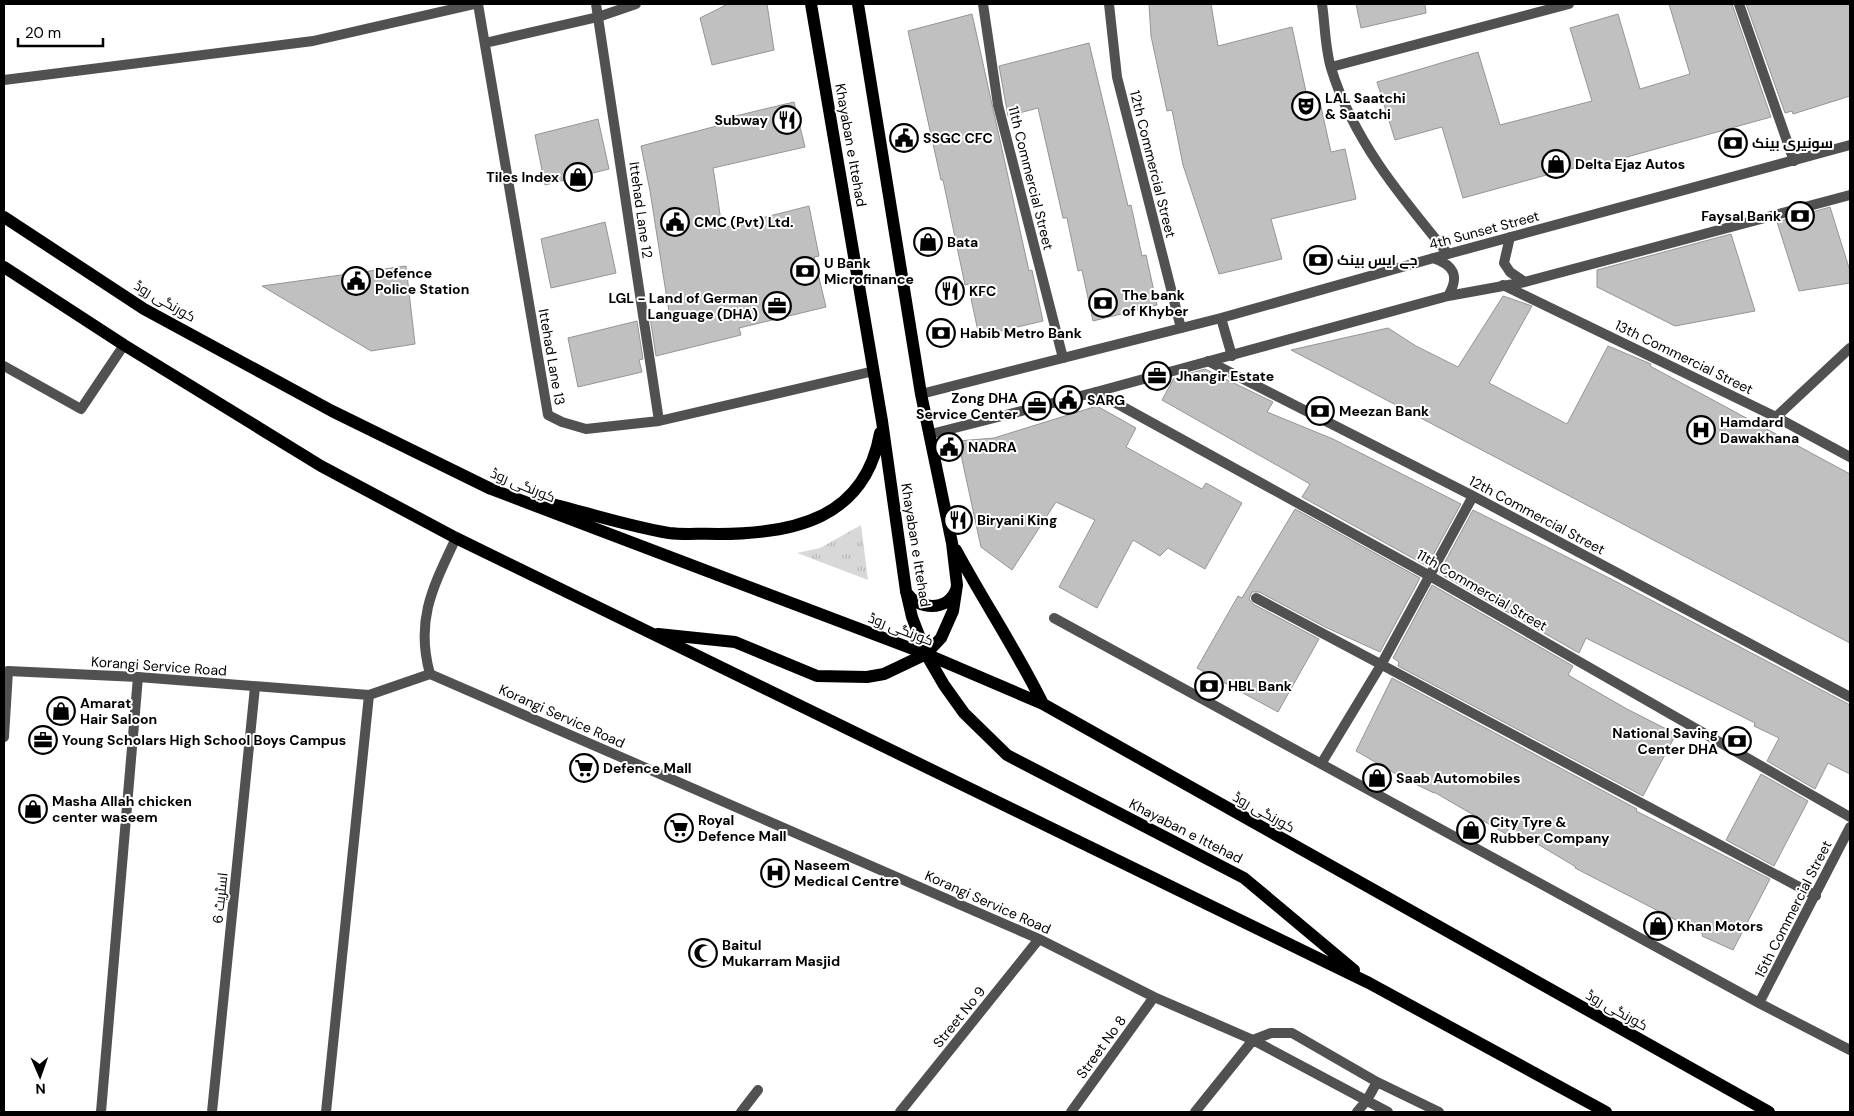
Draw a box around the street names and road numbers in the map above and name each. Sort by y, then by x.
street label: Khayaban e Ittehad [831,82,871,208]
street label: 12th Commercial Street [1126,88,1180,240]
street label: 11th Commercial Street [1004,104,1058,252]
street label: Ittehad Lane 12 [625,161,657,259]
street label: 4th Sunset Street [1427,207,1541,253]
street label: کورنگی روڈ [131,276,199,326]
street label: Ittehad Lane 13 [535,307,569,407]
street label: 13th Commercial Street [1612,316,1756,398]
street label: کورنگی روڈ [488,464,558,506]
street label: 12th Commercial Street [1466,472,1608,558]
street label: Khayaban e Ittehad [897,482,935,608]
street label: 11th Commercial Street [1414,545,1550,635]
street label: کورنگی روڈ [866,608,936,650]
street label: Korangi Service Road [91,652,227,680]
street label: Korangi Service Road [496,680,628,752]
street label: کورنگی روڈ [1230,788,1298,836]
street label: Khayaban e Ittehad [1126,795,1246,867]
street label: 15th Commercial Street [1751,837,1835,981]
street label: Korangi Service Road [922,866,1054,938]
street label: اسٹریٹ 6 [208,872,232,924]
street label: Street No 9 [929,982,989,1051]
street label: کورنگی روڈ [1583,986,1651,1034]
street label: Street No 8 [1072,1012,1130,1082]

